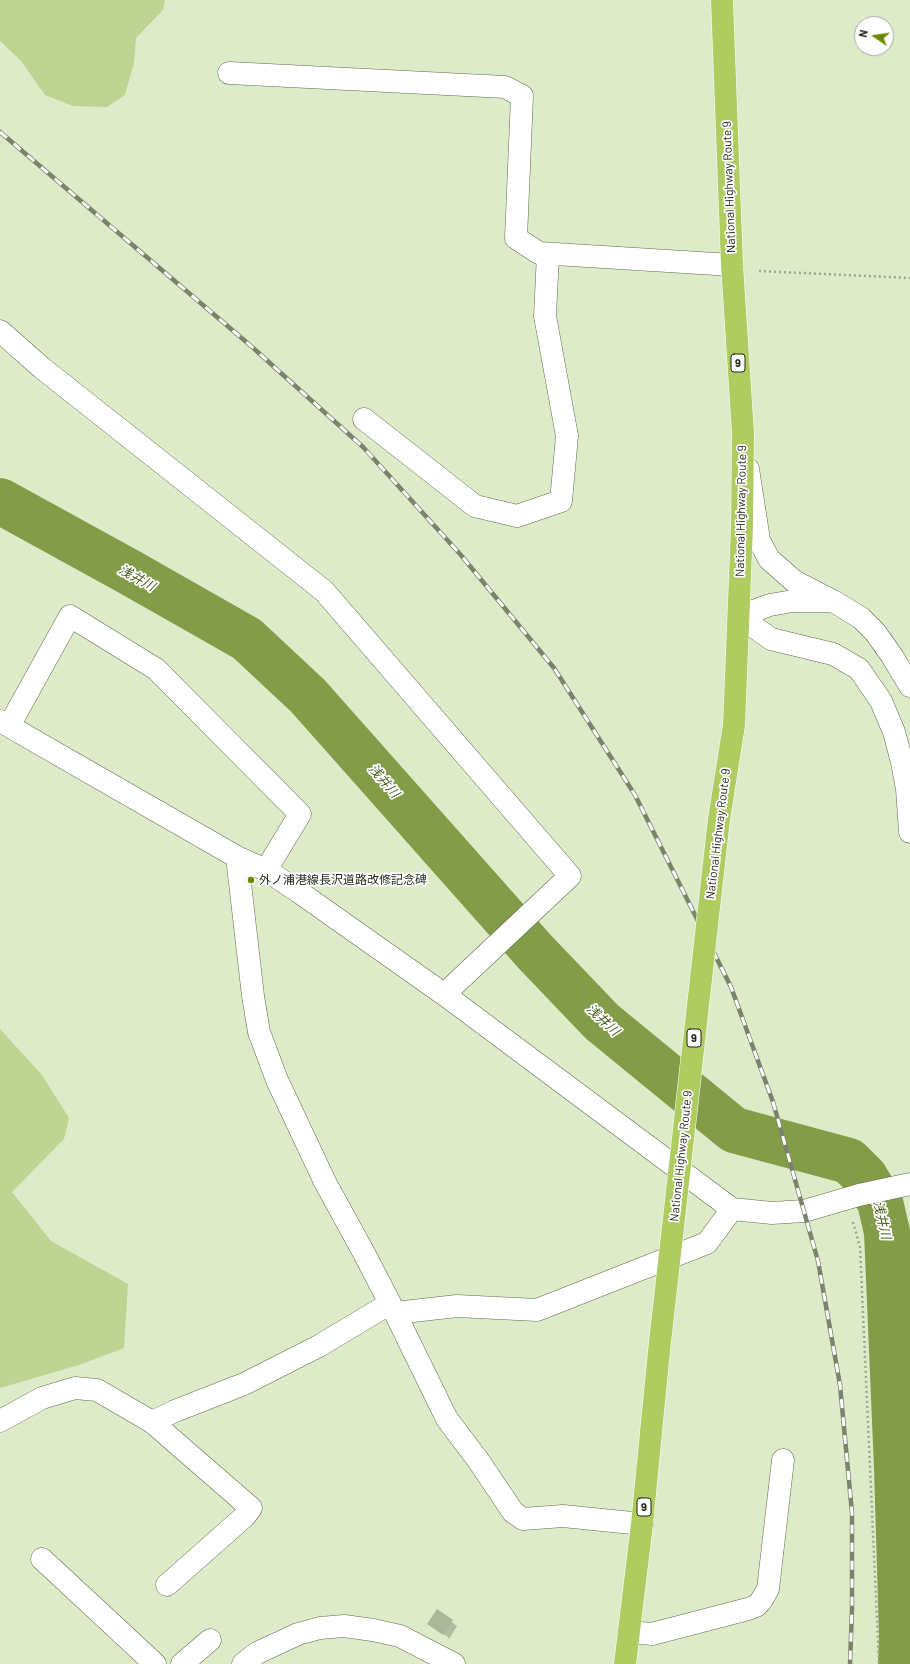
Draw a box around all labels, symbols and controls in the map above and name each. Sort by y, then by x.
north arrow [854,16,894,56]
text: N [856,28,870,38]
street label: National Highway Route 9 [720,121,738,253]
road number: 9 [731,354,745,372]
street label: National Highway Route 9 [733,445,749,577]
water label: 浅井川 [116,562,158,594]
water label: 浅井川 [365,761,403,801]
street label: National Highway Route 9 [703,768,733,900]
place label: 外ノ浦港線長沢道路改修記念碑 [259,873,427,887]
marker: 外ノ浦港線長沢道路改修記念碑 [246,875,256,885]
water label: 浅井川 [583,1001,623,1039]
road number: 9 [687,1029,701,1047]
street label: National Highway Route 9 [667,1090,695,1222]
water label: 浅井川 [870,1199,894,1241]
road number: 9 [637,1498,651,1516]

